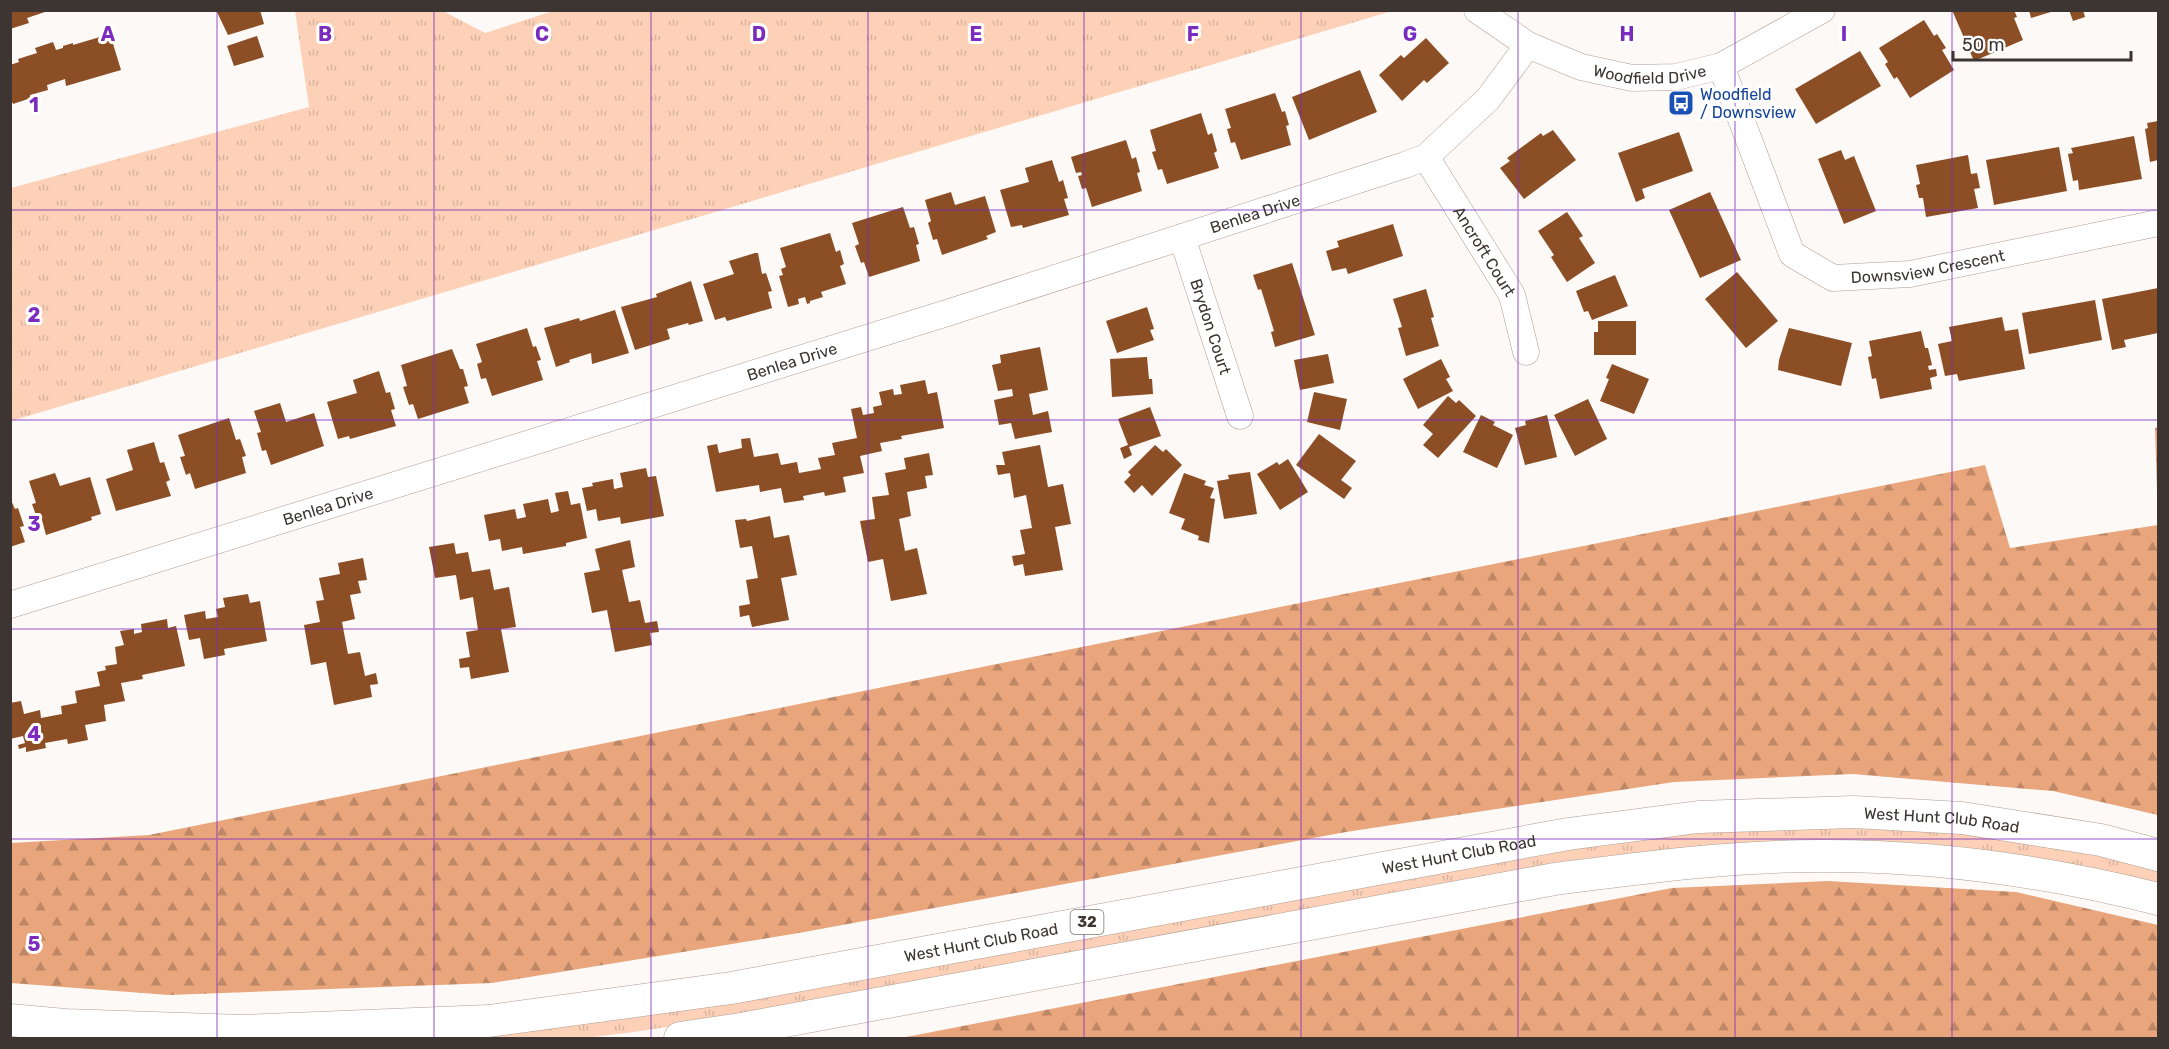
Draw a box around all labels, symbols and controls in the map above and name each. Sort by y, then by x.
text: A [101,22,116,46]
text: B [318,22,332,46]
text: C [535,22,549,46]
text: D [752,22,766,46]
text: E [970,22,982,46]
text: F [1187,22,1199,46]
text: G [1403,22,1417,46]
text: H [1620,22,1634,46]
text: I [1841,22,1847,46]
scale bar [1953,24,2132,62]
text: 50 m [1962,34,2005,56]
street label: Woodfield Drive [1591,60,1708,87]
place label: Woodfield / Downsview [1700,85,1796,122]
bus stop icon: Woodfield / Downsview [1666,88,1696,118]
text: 1 [29,93,39,117]
street label: Benlea Drive [1207,190,1302,237]
street label: Ancroft Court [1450,203,1520,300]
street label: Downsview Crescent [1850,245,2006,287]
street label: Brydon Court [1187,276,1235,377]
text: 2 [28,303,41,327]
street label: Benlea Drive [744,338,839,384]
street label: Benlea Drive [280,483,375,529]
text: 3 [27,512,41,536]
text: 4 [27,722,41,746]
street label: West Hunt Club Road [1863,803,2021,836]
street label: West Hunt Club Road [1380,831,1538,878]
road number: 32 [1070,910,1104,934]
street label: West Hunt Club Road [902,919,1060,965]
text: 5 [28,932,41,956]

